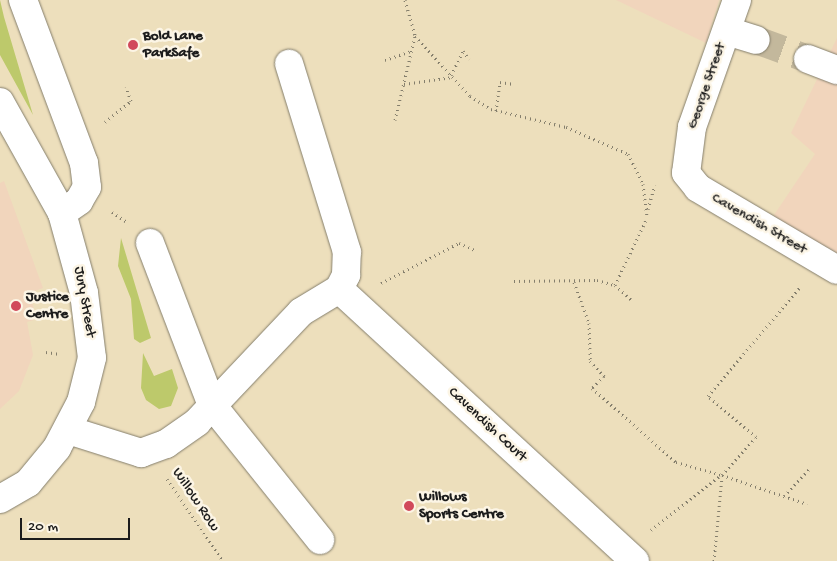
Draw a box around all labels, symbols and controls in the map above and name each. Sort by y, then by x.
place label: Bold Lane ParkSafe [143,27,203,62]
marker: Bold Lane ParkSafe [127,39,139,51]
street label: George Street [684,40,730,132]
street label: Cavendish Street [708,189,810,259]
street label: Jury Street [69,265,99,339]
place label: Justice Centre [26,288,69,323]
marker: Justice Centre [10,300,22,312]
street label: Cavendish Court [444,384,530,466]
street label: Willow Row [167,465,223,535]
place label: Willows Sports Centre [419,488,504,523]
marker: Willows Sports Centre [403,500,415,512]
scale bar [22,508,132,540]
text: 20 m [28,518,58,536]

